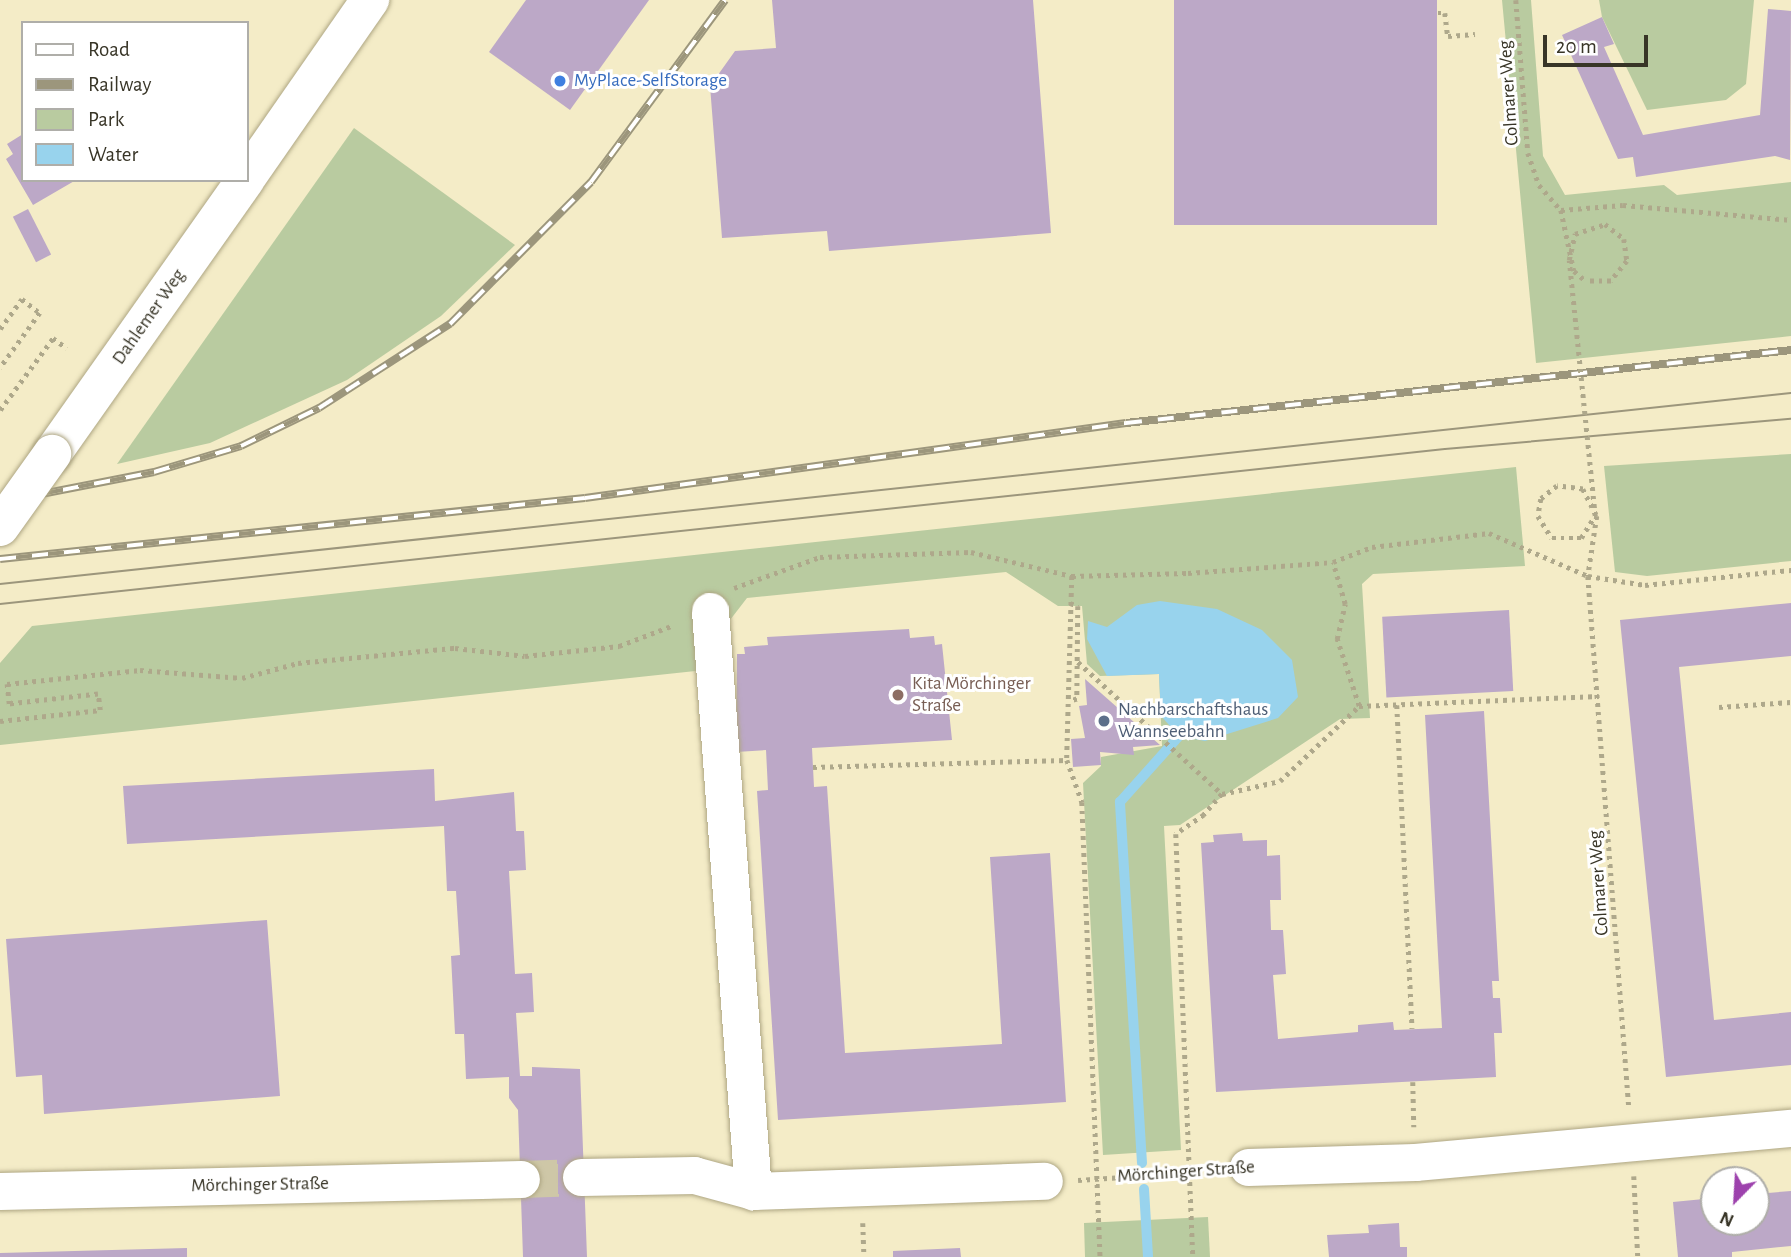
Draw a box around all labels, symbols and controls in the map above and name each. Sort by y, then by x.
legend [21,21,248,182]
scale bar [1546,21,1651,65]
text: 20 m [1556,36,1597,57]
text: Road [88,39,130,60]
street label: Colmarer Weg [1494,40,1524,146]
place label: MyPlace-SelfStorage [574,70,727,92]
marker: MyPlace-SelfStorage [552,73,568,89]
text: Railway [88,74,151,95]
text: Park [88,109,124,130]
text: Water [88,144,138,165]
street label: Dahlemer Weg [108,265,190,369]
place label: Kita Mörchinger Straße [912,673,1031,717]
marker: Kita Mörchinger Straße [890,687,906,703]
place label: Nachbarschaftshaus Wannseebahn [1118,699,1268,743]
marker: Nachbarschaftshaus Wannseebahn [1096,713,1112,729]
street label: Colmarer Weg [1584,830,1614,936]
street label: Mörchinger Straße [1116,1156,1256,1188]
north arrow [1700,1166,1770,1236]
street label: Mörchinger Straße [191,1172,329,1198]
text: N [1717,1207,1737,1230]

